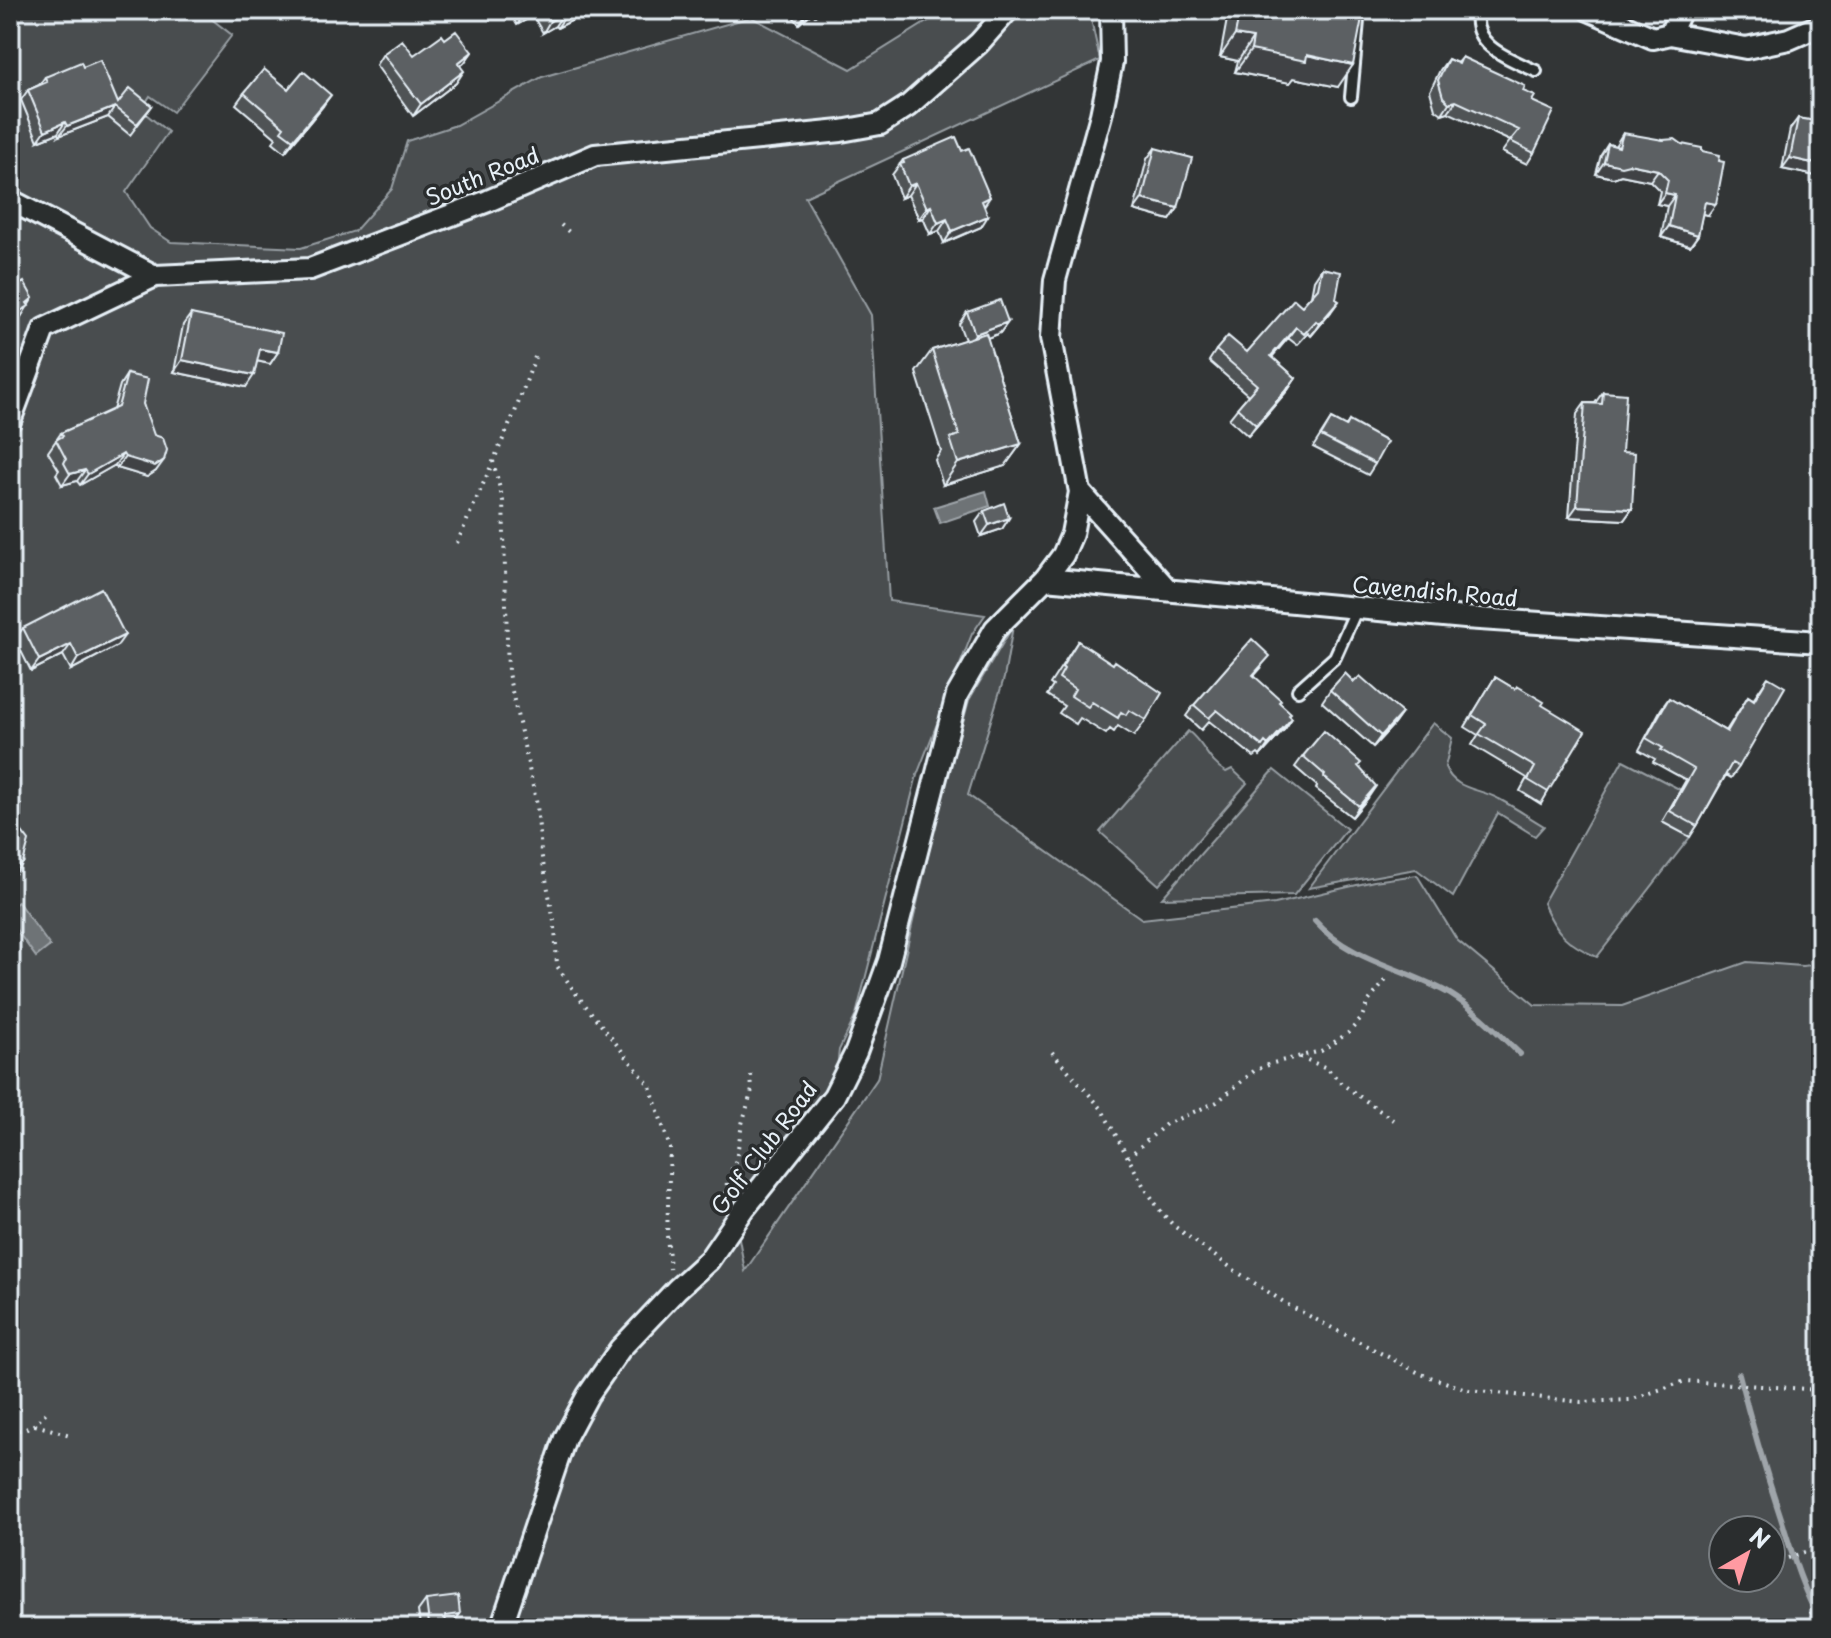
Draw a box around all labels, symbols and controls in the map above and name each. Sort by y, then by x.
street label: South Road [420,137,544,213]
street label: Cavendish Road [1351,566,1519,614]
street label: Golf Club Road [702,1073,824,1221]
north arrow [1707,1514,1787,1594]
text: N [1743,1519,1778,1556]

